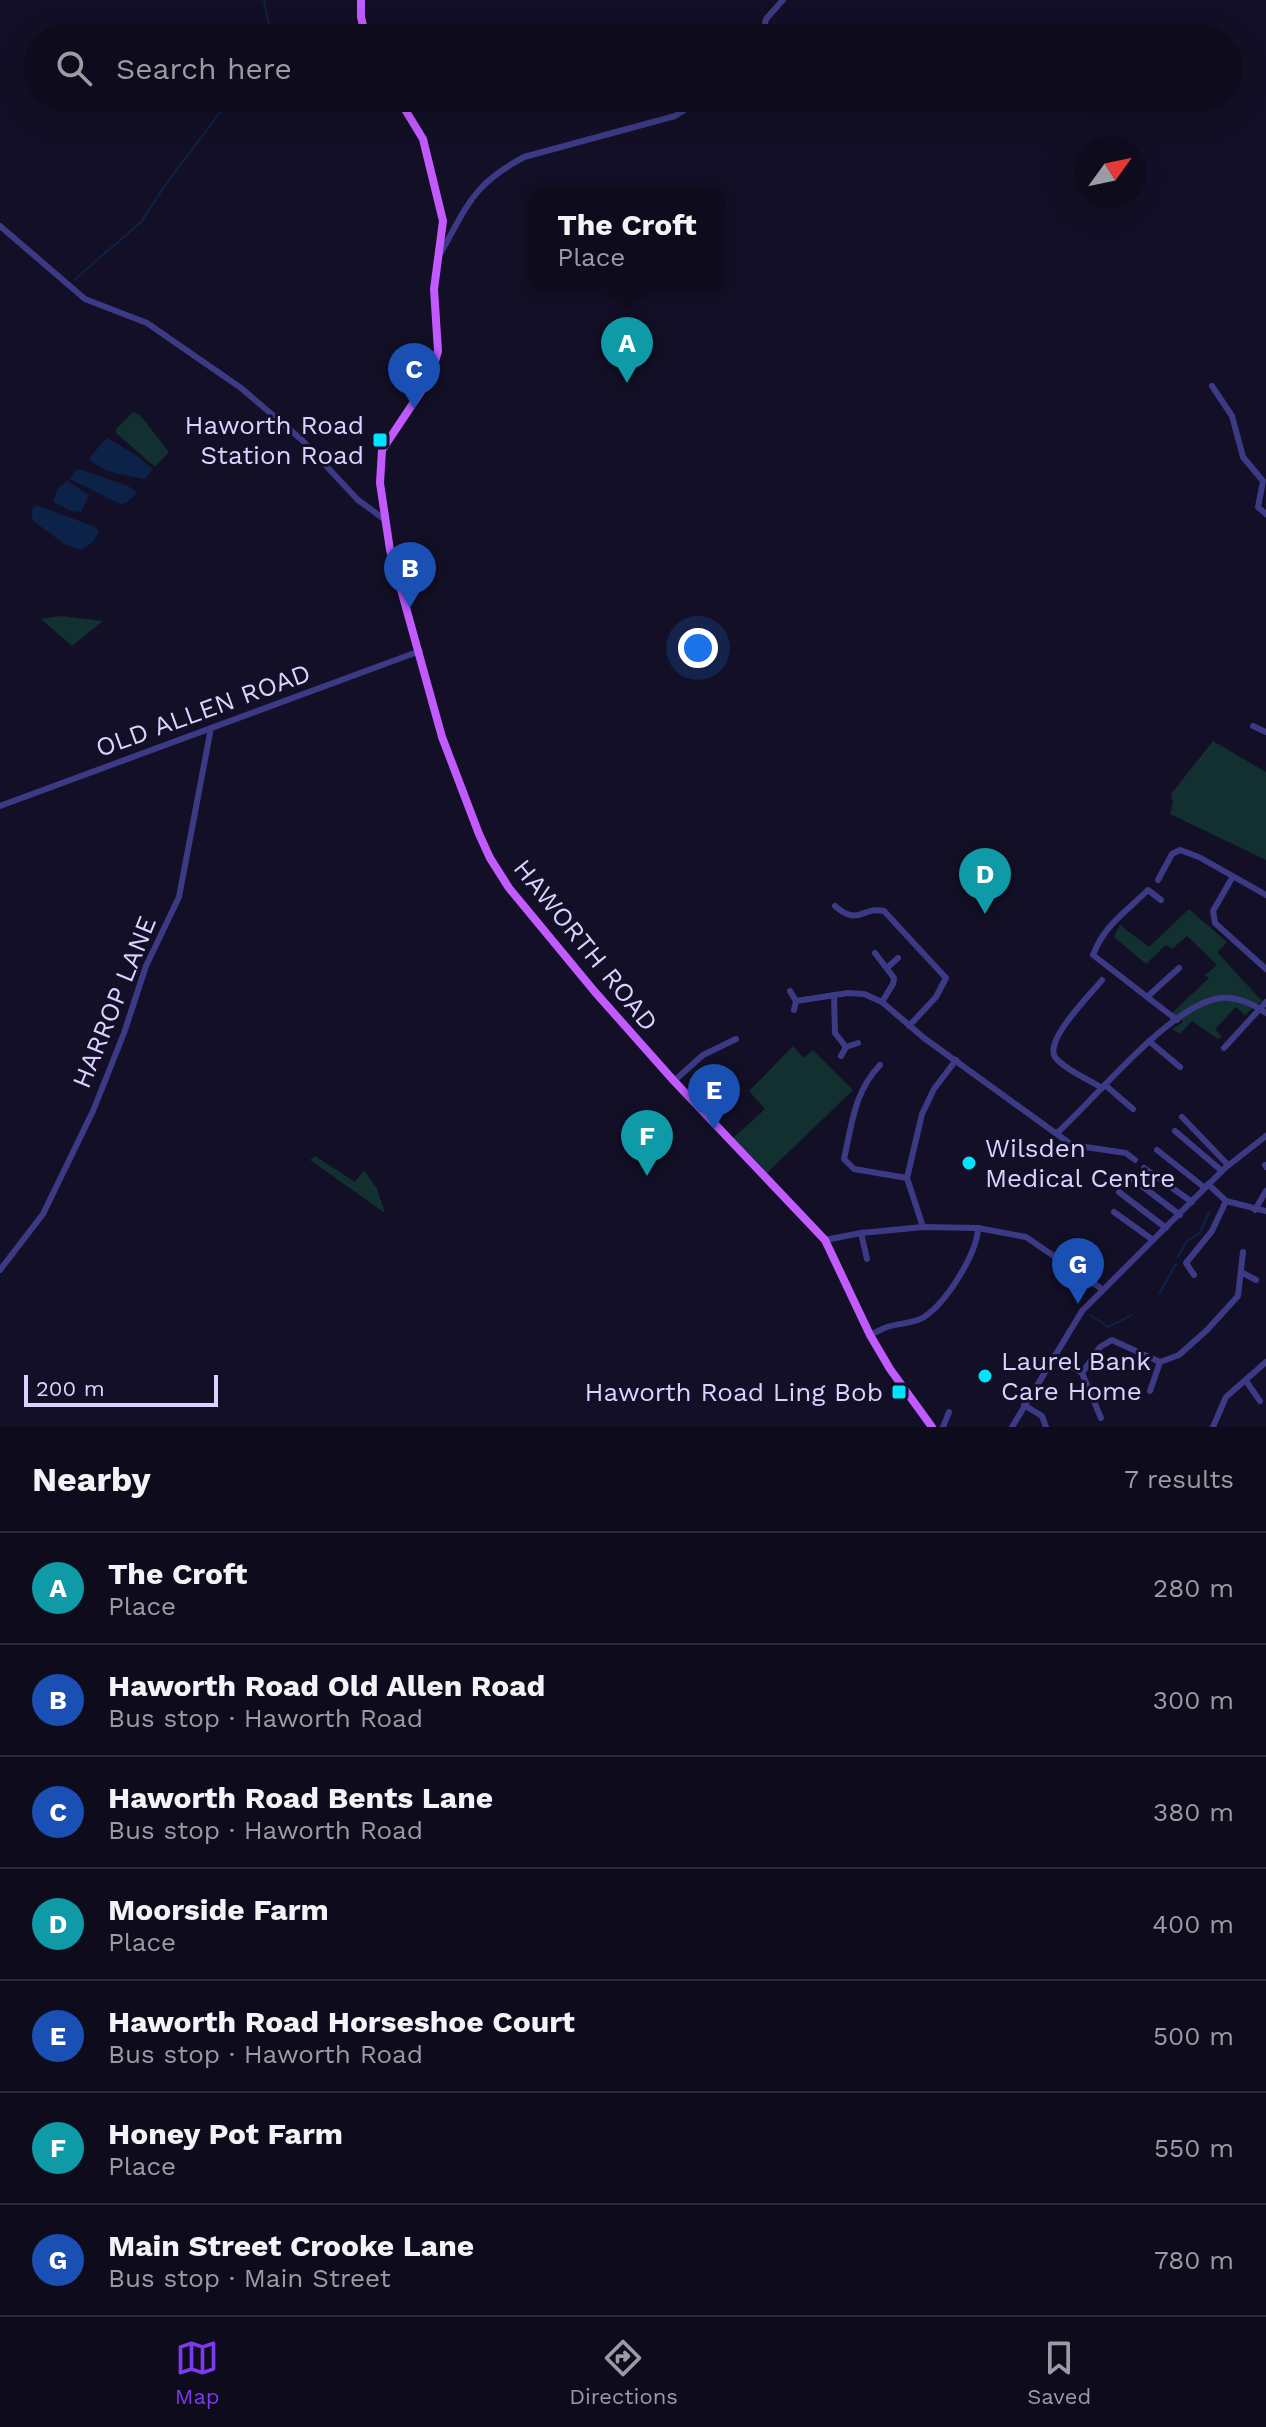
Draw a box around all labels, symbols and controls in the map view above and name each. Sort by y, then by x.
search box [24,24,1242,112]
icon: search [52,46,96,90]
text: Search here [116,51,292,86]
north arrow [1074,136,1146,208]
popup [529,187,725,291]
text: The Croft [557,207,697,242]
text: Place [557,242,625,272]
pin: A [601,317,653,383]
pin: C [388,343,440,409]
place label: Haworth Road Station Road [185,410,364,470]
marker: Haworth Road Station Road [371,431,389,449]
pin: B [384,542,436,608]
your location [678,628,718,668]
street label: OLD ALLEN ROAD [92,657,314,763]
pin: D [959,848,1011,914]
street label: HAWORTH ROAD [508,853,664,1037]
street label: HARROP LANE [66,912,162,1092]
pin: E [688,1064,740,1130]
pin: F [621,1110,673,1176]
place label: Wilsden Medical Centre [985,1133,1175,1193]
marker: Wilsden Medical Centre [960,1154,978,1172]
pin: G [1052,1238,1104,1304]
place label: Laurel Bank Care Home [1001,1346,1151,1406]
marker: Laurel Bank Care Home [976,1367,994,1385]
scale bar [24,1371,218,1407]
text: 200 m [36,1376,105,1401]
place label: Haworth Road Ling Bob [585,1377,883,1407]
marker: Haworth Road Ling Bob [890,1383,908,1401]
text: Nearby [32,1459,151,1499]
text: 7 results [1124,1464,1234,1494]
text: The Croft [108,1556,247,1591]
text: A [49,1573,67,1603]
text: 280 m [1153,1573,1234,1603]
text: Place [108,1591,176,1621]
text: Haworth Road Old Allen Road [108,1668,545,1703]
text: B [49,1685,67,1715]
text: 300 m [1153,1685,1234,1715]
text: Bus stop · Haworth Road [108,1703,423,1733]
text: Haworth Road Bents Lane [108,1780,493,1815]
text: C [49,1797,67,1827]
text: 380 m [1153,1797,1234,1827]
text: Bus stop · Haworth Road [108,1815,423,1845]
text: Moorside Farm [108,1892,329,1927]
text: D [49,1909,67,1939]
text: 400 m [1152,1909,1234,1939]
text: Place [108,1927,176,1957]
text: Haworth Road Horseshoe Court [108,2004,575,2039]
text: E [50,2021,66,2051]
text: 500 m [1153,2021,1234,2051]
text: Bus stop · Haworth Road [108,2039,423,2069]
text: Honey Pot Farm [108,2116,343,2151]
text: F [50,2133,66,2163]
text: 550 m [1154,2133,1234,2163]
text: Place [108,2151,176,2181]
text: Main Street Crooke Lane [108,2228,474,2263]
text: G [49,2245,67,2275]
text: 780 m [1154,2245,1234,2275]
text: Bus stop · Main Street [108,2263,391,2293]
tab: Map [175,2336,220,2409]
tab: Directions [569,2336,678,2409]
tab: Saved [1027,2336,1091,2409]

